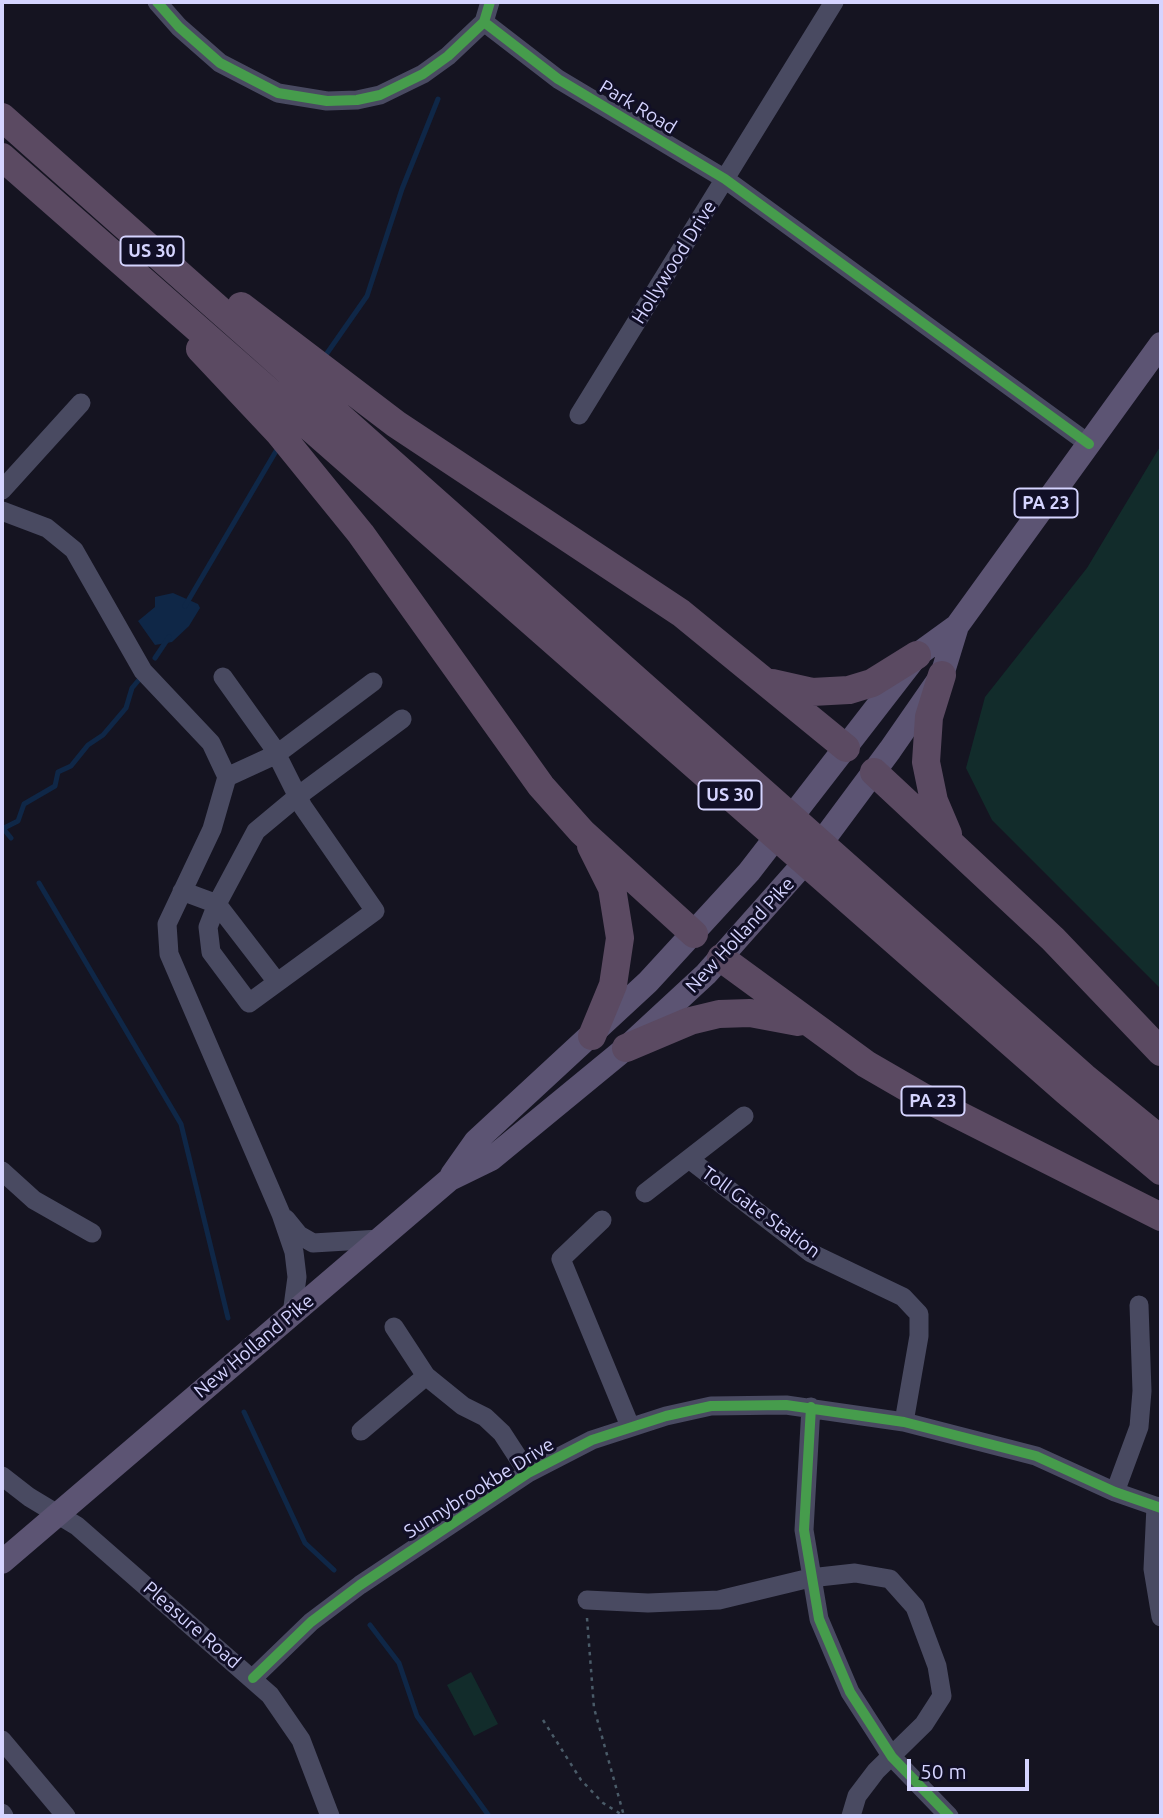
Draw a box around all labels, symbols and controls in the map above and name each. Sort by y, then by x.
street label: Park Road [595,75,681,139]
street label: Hollywood Drive [627,196,721,328]
road number: US 30 [120,236,184,265]
road number: PA 23 [1014,489,1078,518]
road number: US 30 [698,780,762,810]
street label: New Holland Pike [681,873,799,997]
road number: PA 23 [902,1086,964,1116]
street label: Toll Gate Station [697,1161,825,1263]
street label: New Holland Pike [189,1289,319,1403]
street label: Sunnybrookbe Drive [400,1433,558,1543]
street label: Pleasure Road [139,1577,245,1673]
scale bar [911,1744,1034,1788]
text: 50 m [920,1759,967,1783]

